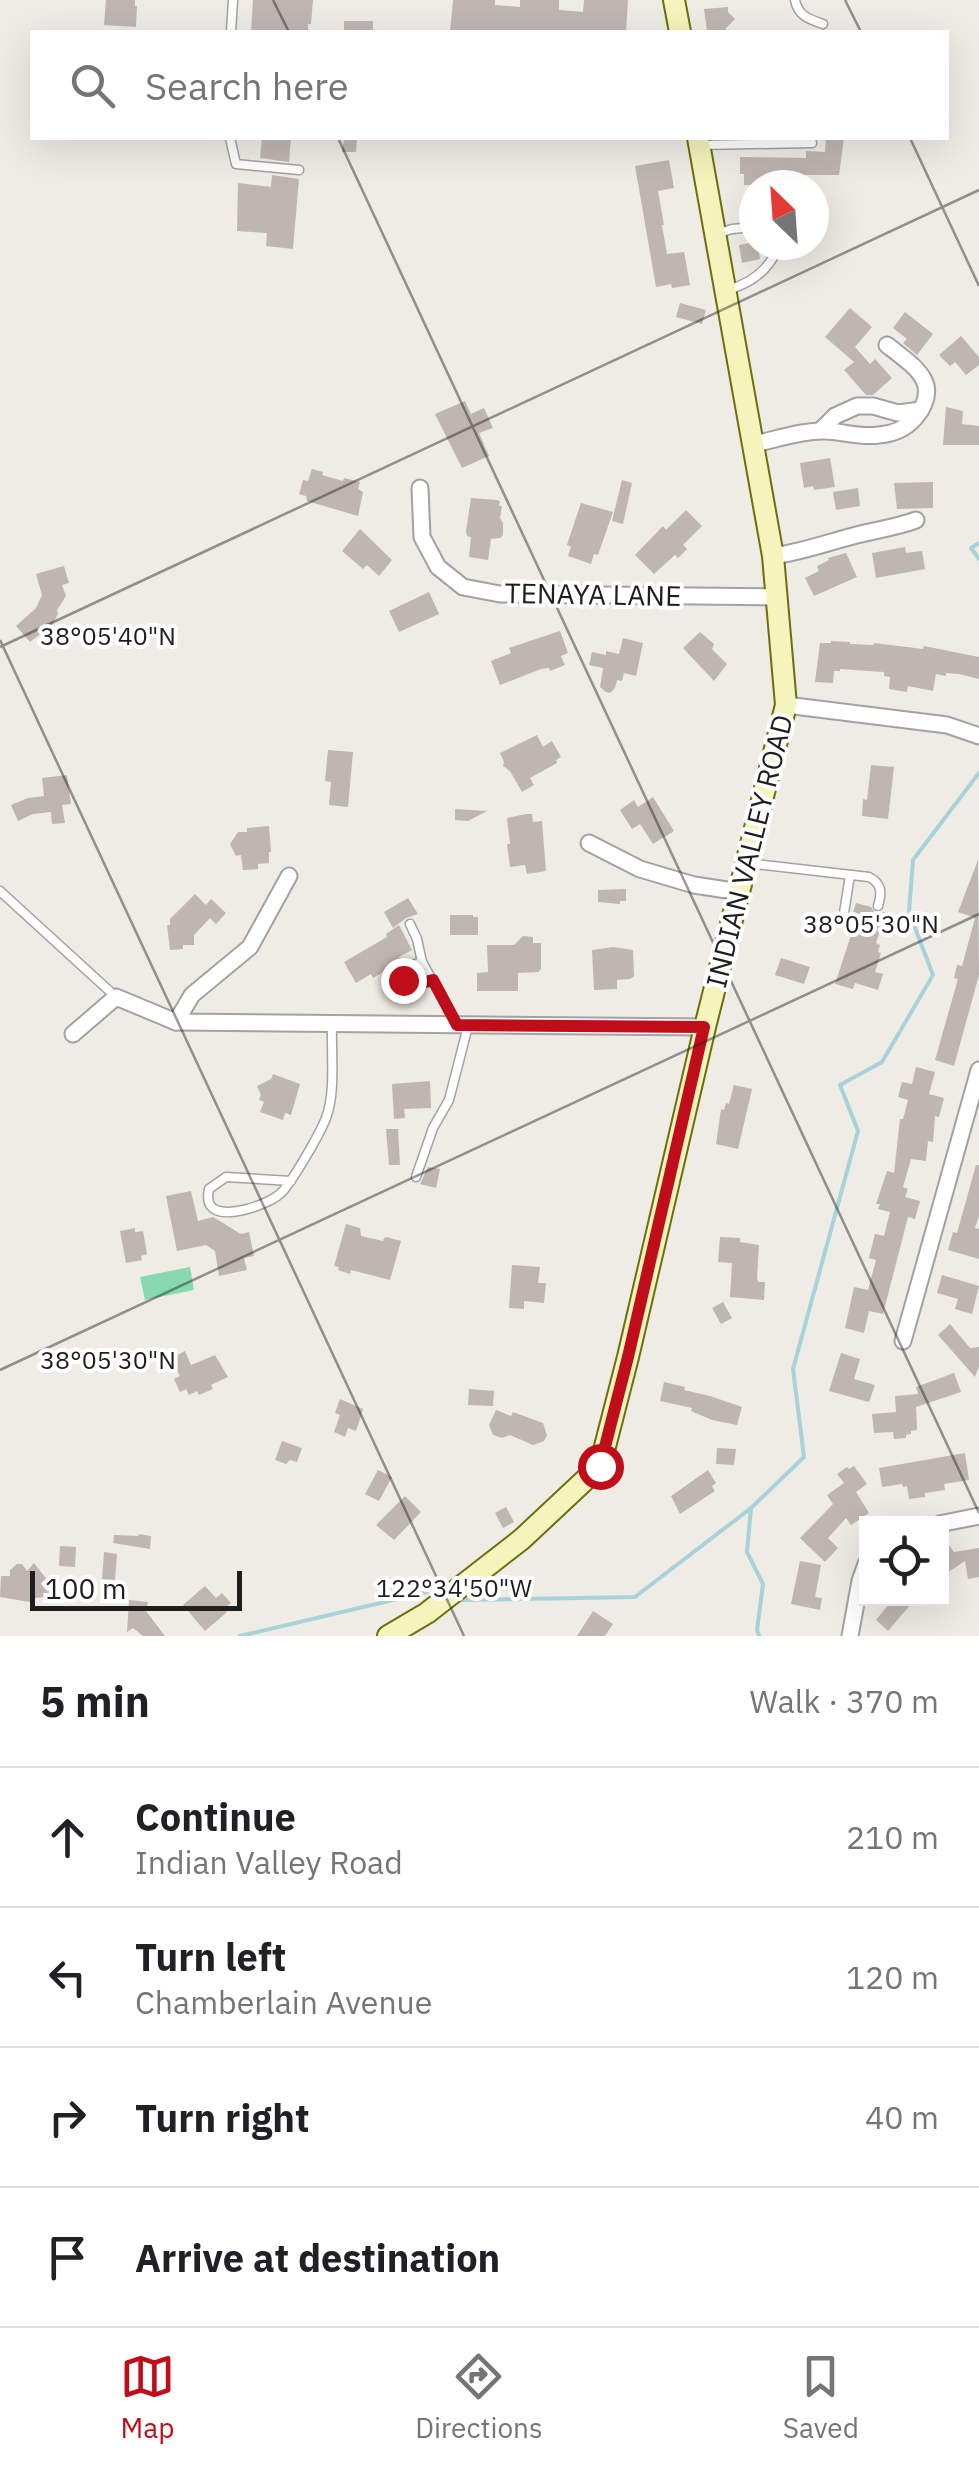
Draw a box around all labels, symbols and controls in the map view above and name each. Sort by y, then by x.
search box [30,30,949,140]
icon: search [65,58,120,113]
text: Search here [145,61,349,110]
north arrow [739,170,829,260]
street label: TENAYA LANE [504,574,682,614]
text: 38°05'40"N [40,619,176,652]
street label: INDIAN VALLEY ROAD [697,711,801,991]
text: 38°05'30"N [803,907,939,940]
route end [381,958,427,1004]
text: 38°05'30"N [40,1343,176,1376]
route start [578,1444,624,1490]
map controls [859,1516,949,1606]
button: locate [859,1516,949,1606]
scale bar [30,1566,242,1610]
text: 100 m [45,1570,126,1607]
text: 122°34'50"W [376,1571,532,1604]
text: 5 min [40,1674,150,1729]
text: Walk · 370 m [750,1680,939,1722]
text: Continue [135,1792,296,1841]
icon: ahead [40,1810,95,1865]
text: 210 m [846,1816,939,1858]
text: Indian Valley Road [135,1841,403,1883]
text: Turn left [135,1932,286,1981]
icon: left [40,1950,95,2005]
text: 120 m [846,1956,939,1998]
text: Chamberlain Avenue [135,1981,432,2023]
icon: right [40,2090,95,2145]
text: Turn right [135,2093,310,2142]
text: 40 m [865,2096,939,2138]
icon: arrive [40,2230,95,2285]
text: Arrive at destination [135,2233,500,2282]
tab: Map [120,2349,175,2446]
tab: Directions [415,2349,543,2446]
tab: Saved [783,2349,859,2446]

